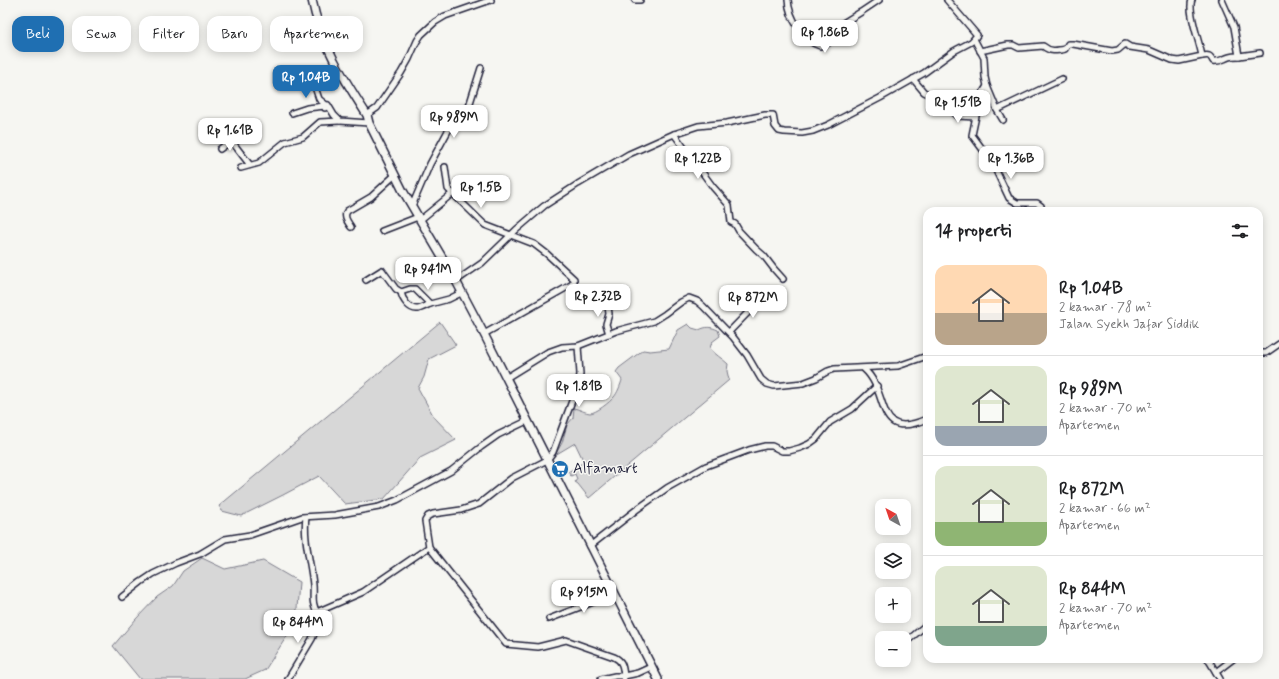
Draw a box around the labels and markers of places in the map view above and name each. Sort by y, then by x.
pin: Rp 1.86B [784,20,866,54]
pin: Rp 1.04B [265,65,347,99]
pin: Rp 1.51B [917,90,999,124]
pin: Rp 989M [417,105,491,139]
pin: Rp 1.61B [189,118,271,152]
pin: Rp 1.22B [657,146,739,180]
pin: Rp 1.36B [970,146,1052,180]
pin: Rp 1.5B [444,175,518,209]
pin: Rp 941M [391,257,465,291]
pin: Rp 2.32B [557,284,639,318]
pin: Rp 872M [716,285,790,319]
pin: Rp 1.81B [538,374,620,408]
supermarket icon: Alfamart [550,459,570,479]
place label: Alfamart [573,459,638,479]
pin: Rp 915M [547,580,621,614]
pin: Rp 844M [261,610,335,644]

